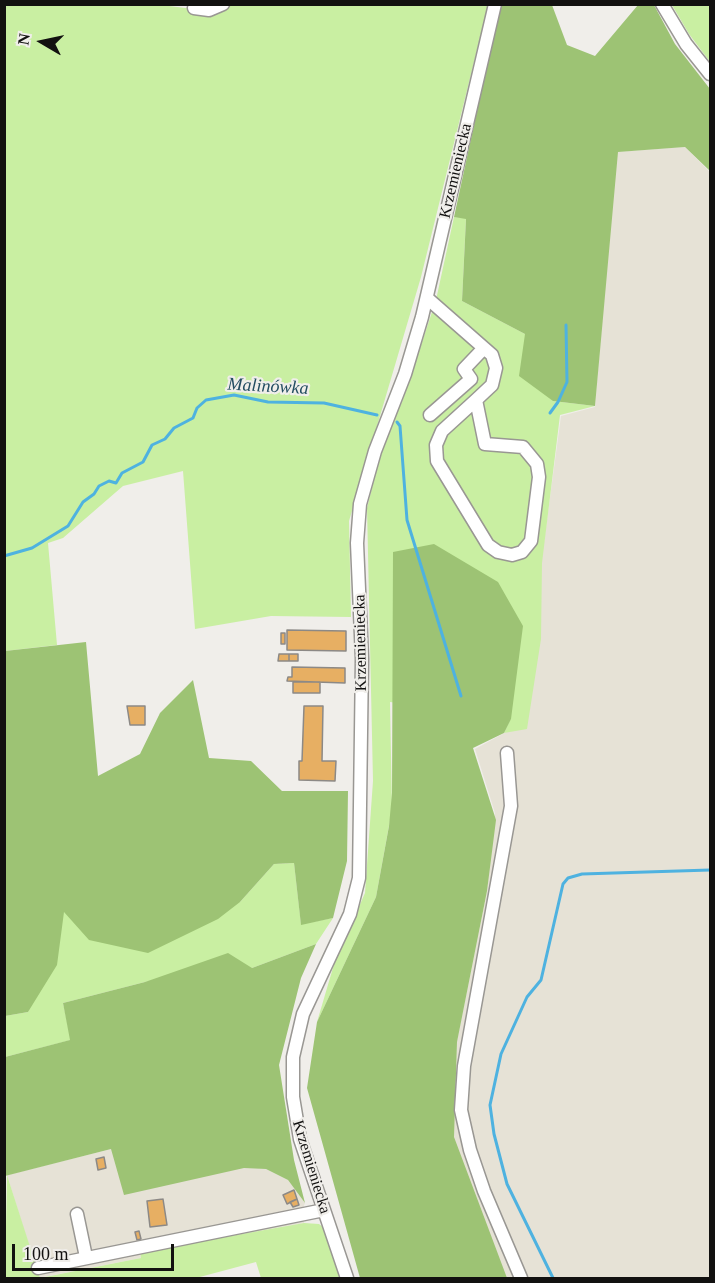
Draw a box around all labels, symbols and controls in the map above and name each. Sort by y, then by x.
north arrow [12,12,72,72]
text: N [14,32,33,46]
street label: Krzemieniecka [436,122,476,220]
water label: Malinówka [227,374,309,400]
street label: Krzemieniecka [351,594,371,692]
street label: Krzemieniecka [288,1118,334,1216]
scale bar [15,1232,177,1270]
text: 100 m [23,1244,69,1264]

